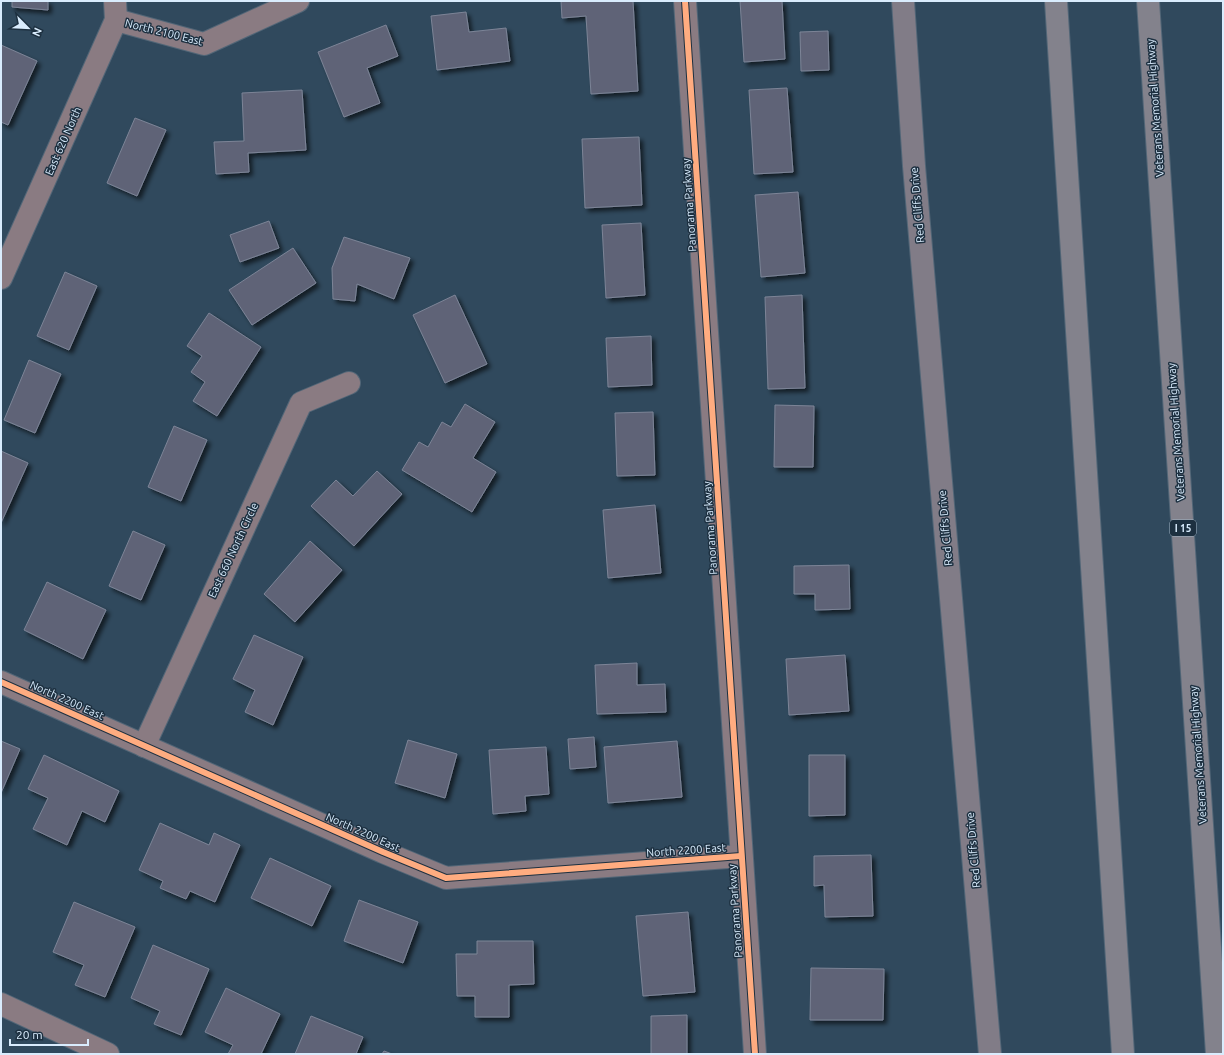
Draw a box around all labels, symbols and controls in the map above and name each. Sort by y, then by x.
north arrow [8,8,48,48]
street label: North 2100 East [124,17,205,48]
text: N [30,26,44,38]
street label: Veterans Memorial Highway [1144,38,1166,177]
street label: East 620 North [43,105,83,177]
street label: Panorama Parkway [680,157,698,252]
street label: Red Cliffs Drive [908,167,926,243]
street label: Veterans Memorial Highway [1165,362,1187,501]
street label: Panorama Parkway [701,480,719,575]
street label: Red Cliffs Drive [936,490,954,566]
street label: East 660 North Circle [206,500,260,600]
road number: I 15 [1170,520,1196,536]
street label: North 2200 East [28,678,107,722]
street label: Veterans Memorial Highway [1187,685,1209,824]
street label: North 2200 East [324,810,403,854]
street label: Red Cliffs Drive [964,812,982,888]
street label: North 2200 East [646,841,727,859]
street label: Panorama Parkway [726,863,744,958]
scale bar [10,1021,88,1047]
text: 20 m [16,1028,43,1041]

